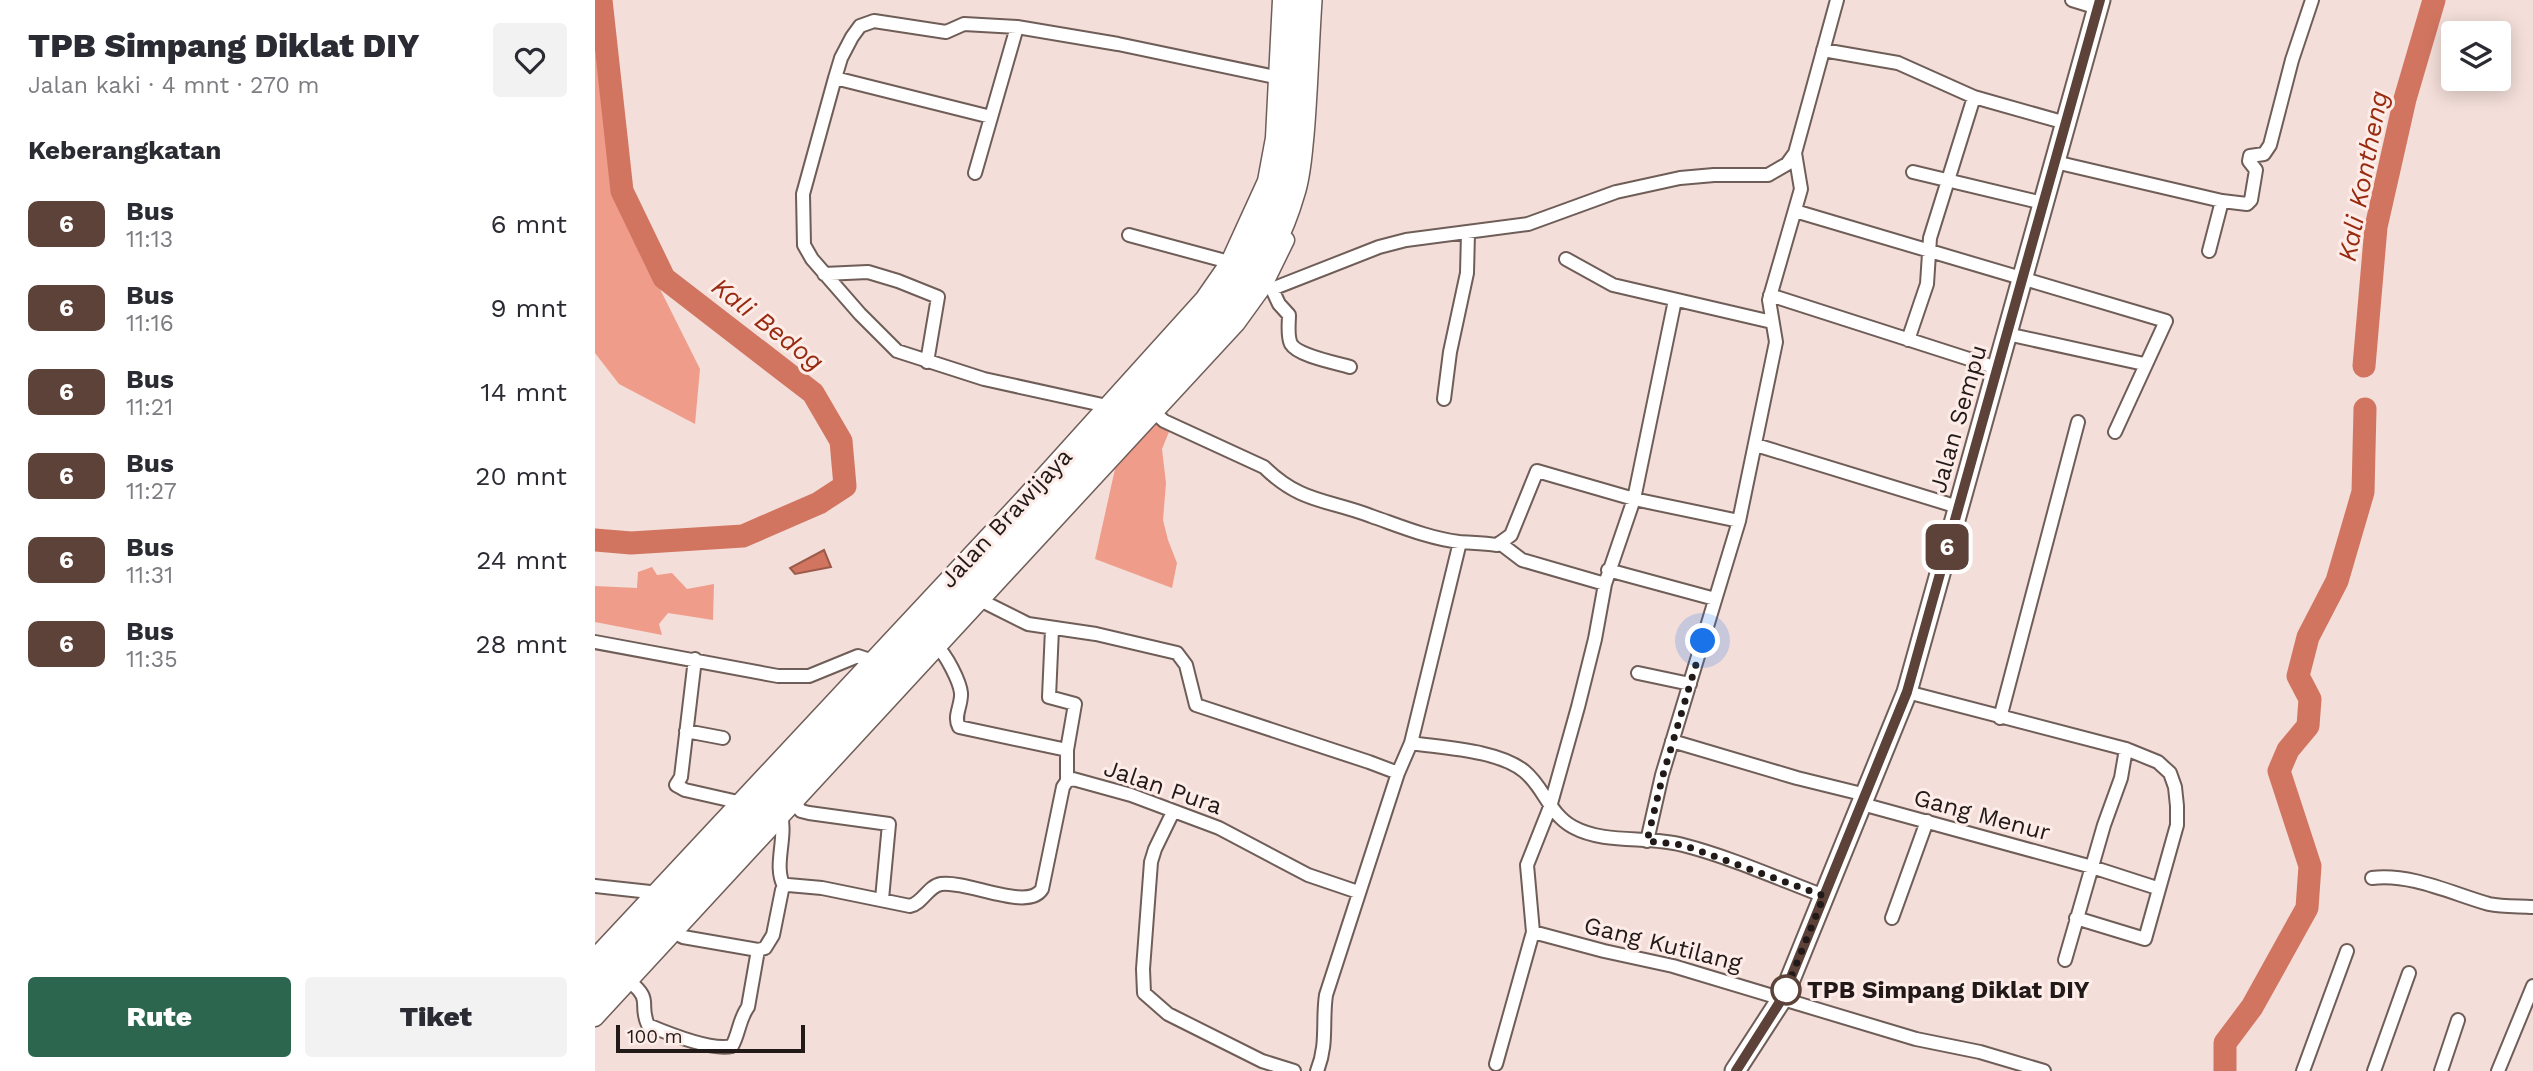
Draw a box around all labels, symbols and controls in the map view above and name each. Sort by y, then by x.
map controls [2441,21,2511,91]
button: layers [2441,21,2511,91]
button: heart [493,23,567,97]
text: TPB Simpang Diklat DIY [28,26,420,65]
text: Jalan kaki · 4 mnt · 270 m [28,72,320,99]
water label: Kali Kontheng [2332,88,2394,264]
text: Keberangkatan [28,135,222,165]
text: Bus [126,196,174,226]
text: 6 mnt [491,209,567,239]
text: 6 [59,210,74,238]
text: 11:13 [126,226,173,253]
water label: Kali Bedog [706,271,830,377]
text: Bus [126,280,174,310]
text: 9 mnt [491,293,567,323]
text: 6 [59,294,74,322]
text: 11:16 [126,310,174,337]
street label: Jalan Sempu [1924,342,1992,496]
text: Bus [126,364,174,394]
text: 14 mnt [481,377,567,407]
text: 6 [59,378,74,406]
text: 11:21 [126,394,173,421]
street label: Jalan Brawijaya [934,442,1078,594]
text: Bus [126,448,174,478]
text: 20 mnt [475,461,567,491]
text: 6 [59,462,74,490]
text: 11:27 [126,478,177,505]
line badge: 6 [1924,524,1970,570]
text: Bus [126,532,174,562]
text: 6 [1940,533,1954,561]
text: 24 mnt [476,545,567,575]
text: 6 [59,546,74,574]
text: 11:31 [126,562,173,589]
text: Bus [126,616,174,646]
your location [1685,623,1720,658]
text: 28 mnt [475,629,567,659]
text: 6 [59,630,74,658]
text: 11:35 [126,646,178,673]
street label: Jalan Pura [1100,754,1226,820]
street label: Gang Menur [1911,783,2054,847]
street label: Gang Kutilang [1581,911,1745,977]
marker: TPB Simpang Diklat DIY [1771,975,1801,1005]
place label: TPB Simpang Diklat DIY [1807,976,2090,1004]
button: Rute [28,977,291,1057]
button: Tiket [305,977,567,1057]
scale bar [616,1022,805,1054]
text: 100 m [627,1025,683,1048]

